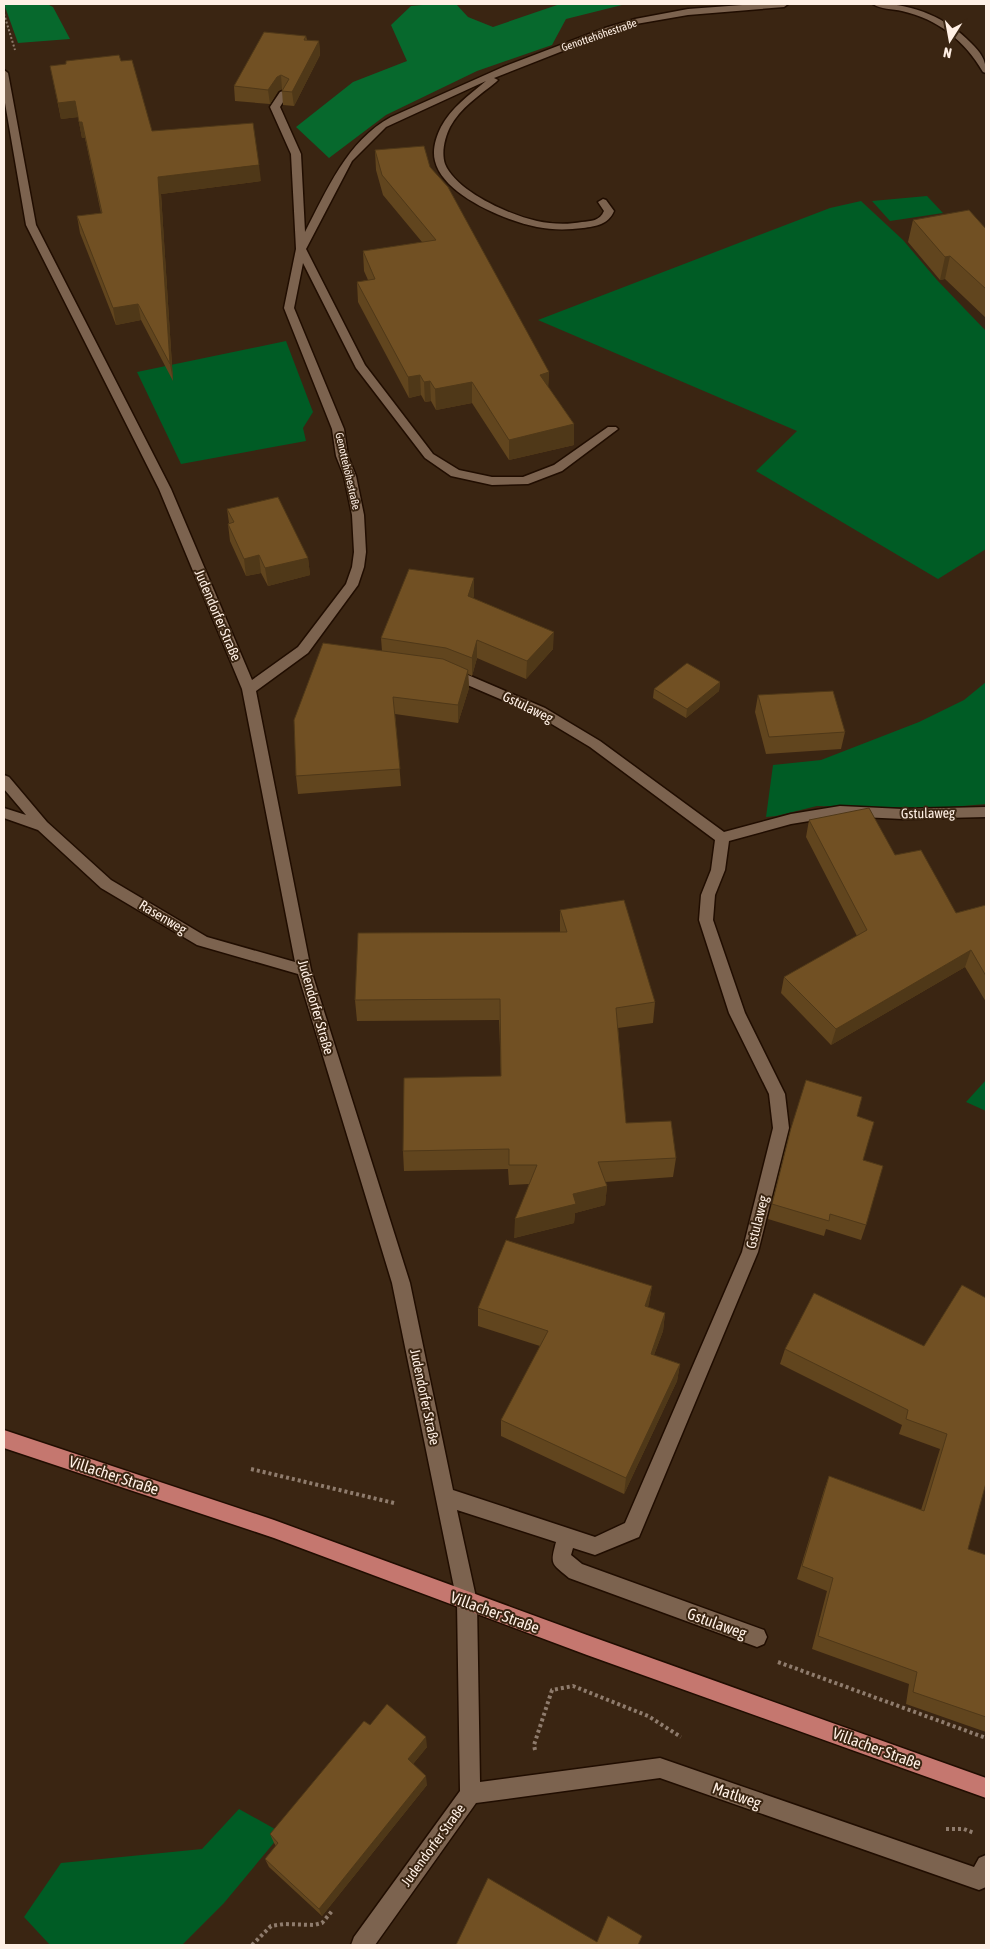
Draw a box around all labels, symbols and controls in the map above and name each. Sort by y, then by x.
north arrow [925,15,975,65]
street label: Genottehöhestraße [560,17,638,53]
text: N [942,44,953,61]
street label: Genottehöhestraße [333,431,363,511]
street label: Judendorfer Straße [192,567,244,663]
street label: Gstulaweg [500,688,556,726]
street label: Gstulaweg [901,805,955,821]
street label: Rasenweg [137,897,189,937]
street label: Judendorfer Straße [295,958,337,1056]
street label: Gstulaweg [743,1194,771,1250]
street label: Judendorfer Straße [407,1348,443,1446]
street label: Villacher Straße [67,1452,161,1498]
street label: Villacher Straße [448,1588,542,1636]
street label: Gstulaweg [685,1604,749,1643]
street label: Villacher Straße [830,1724,924,1772]
street label: Matlweg [710,1778,764,1813]
street label: Judendorfer Straße [398,1801,468,1889]

